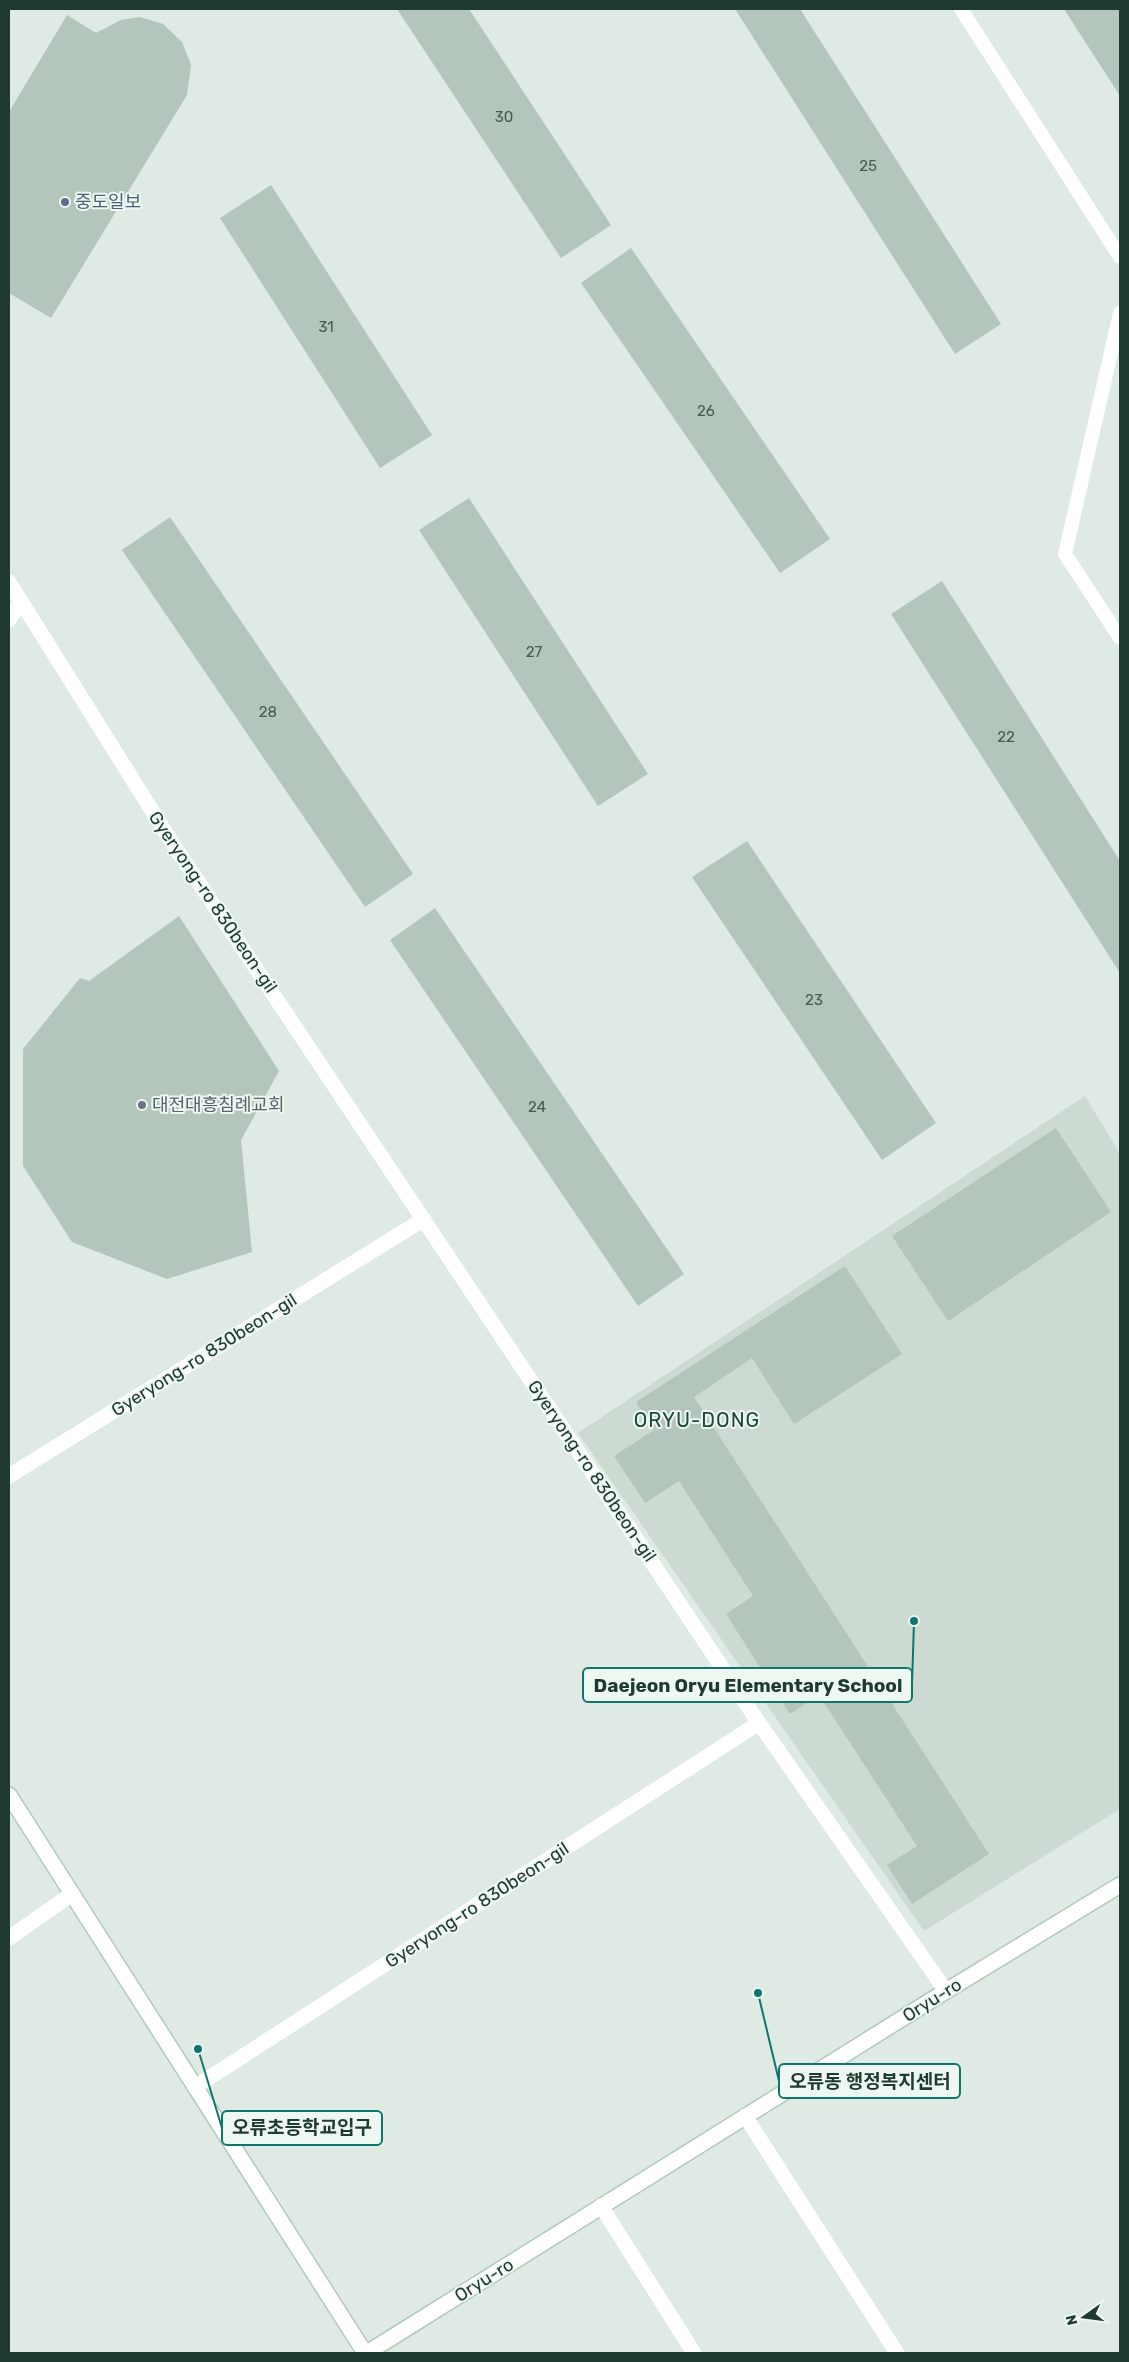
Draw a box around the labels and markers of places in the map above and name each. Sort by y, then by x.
place label: 중도일보 [75,191,141,213]
marker: 중도일보 [59,196,71,208]
place label: 대전대흥침례교회 [152,1094,284,1116]
marker: 대전대흥침례교회 [136,1099,148,1111]
callout: Daejeon Oryu Elementary School [583,1668,912,1702]
callout: 오류동 행정복지센터 [779,2064,960,2098]
callout: 오류초등학교입구 [222,2111,382,2145]

